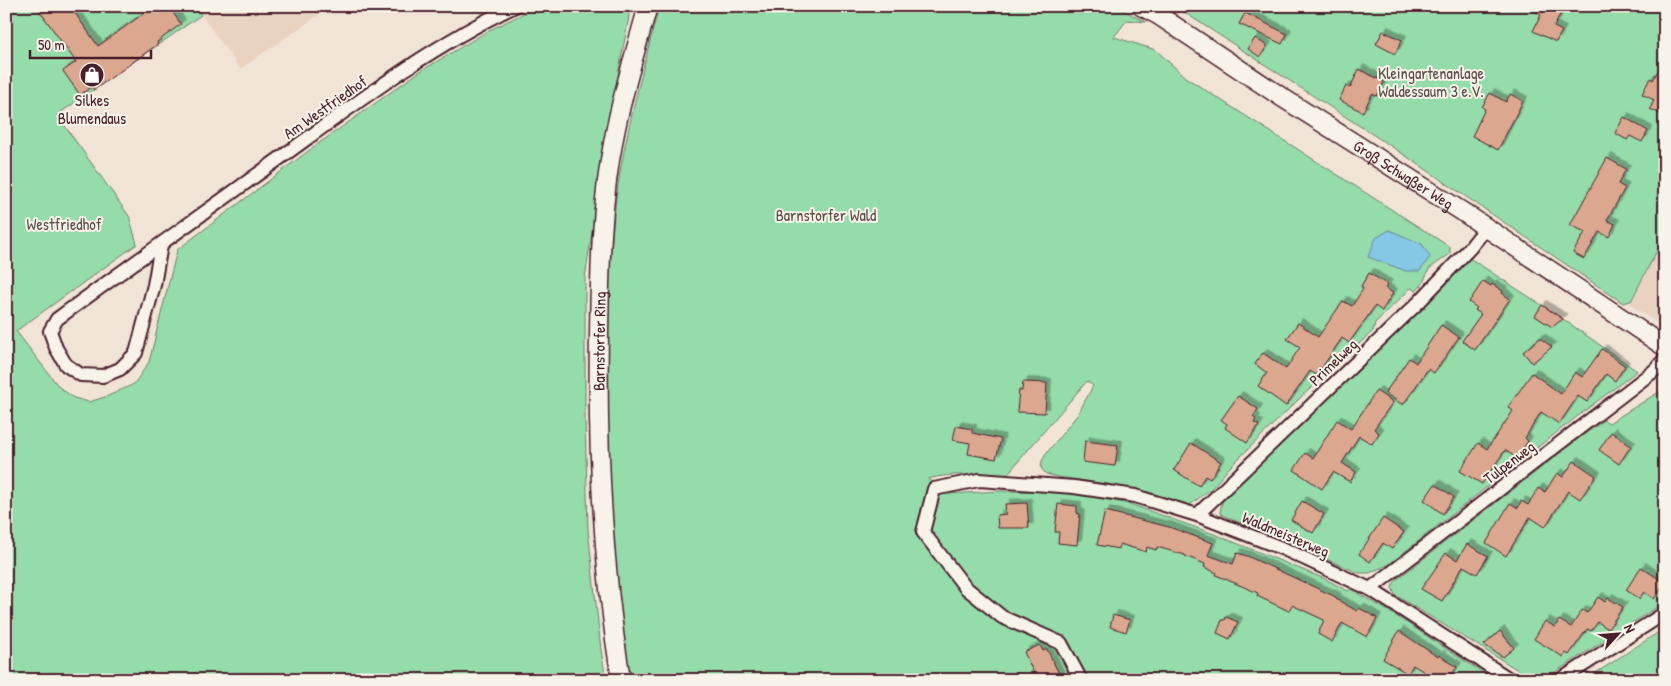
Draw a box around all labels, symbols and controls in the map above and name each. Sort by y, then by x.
scale bar [30,28,151,60]
text: 50 m [38,34,65,55]
shop icon: Silkes Blumendaus [79,62,105,88]
park label: Kleingartenanlage Waldessaum 3 e.V. [1378,62,1485,102]
street label: Am Westfriedhof [279,70,371,144]
place label: Silkes Blumendaus [58,89,126,129]
street label: Groß Schwaßer Weg [1349,134,1458,214]
park label: Barnstorfer Wald [776,204,876,226]
park label: Westfriedhof [27,213,102,235]
street label: Barnstorfer Ring [588,291,611,391]
street label: Primelweg [1304,333,1362,391]
street label: Tulpenweg [1479,435,1539,489]
street label: Waldmeisterweg [1239,506,1333,562]
north arrow [1594,608,1644,658]
text: N [1620,621,1641,636]

